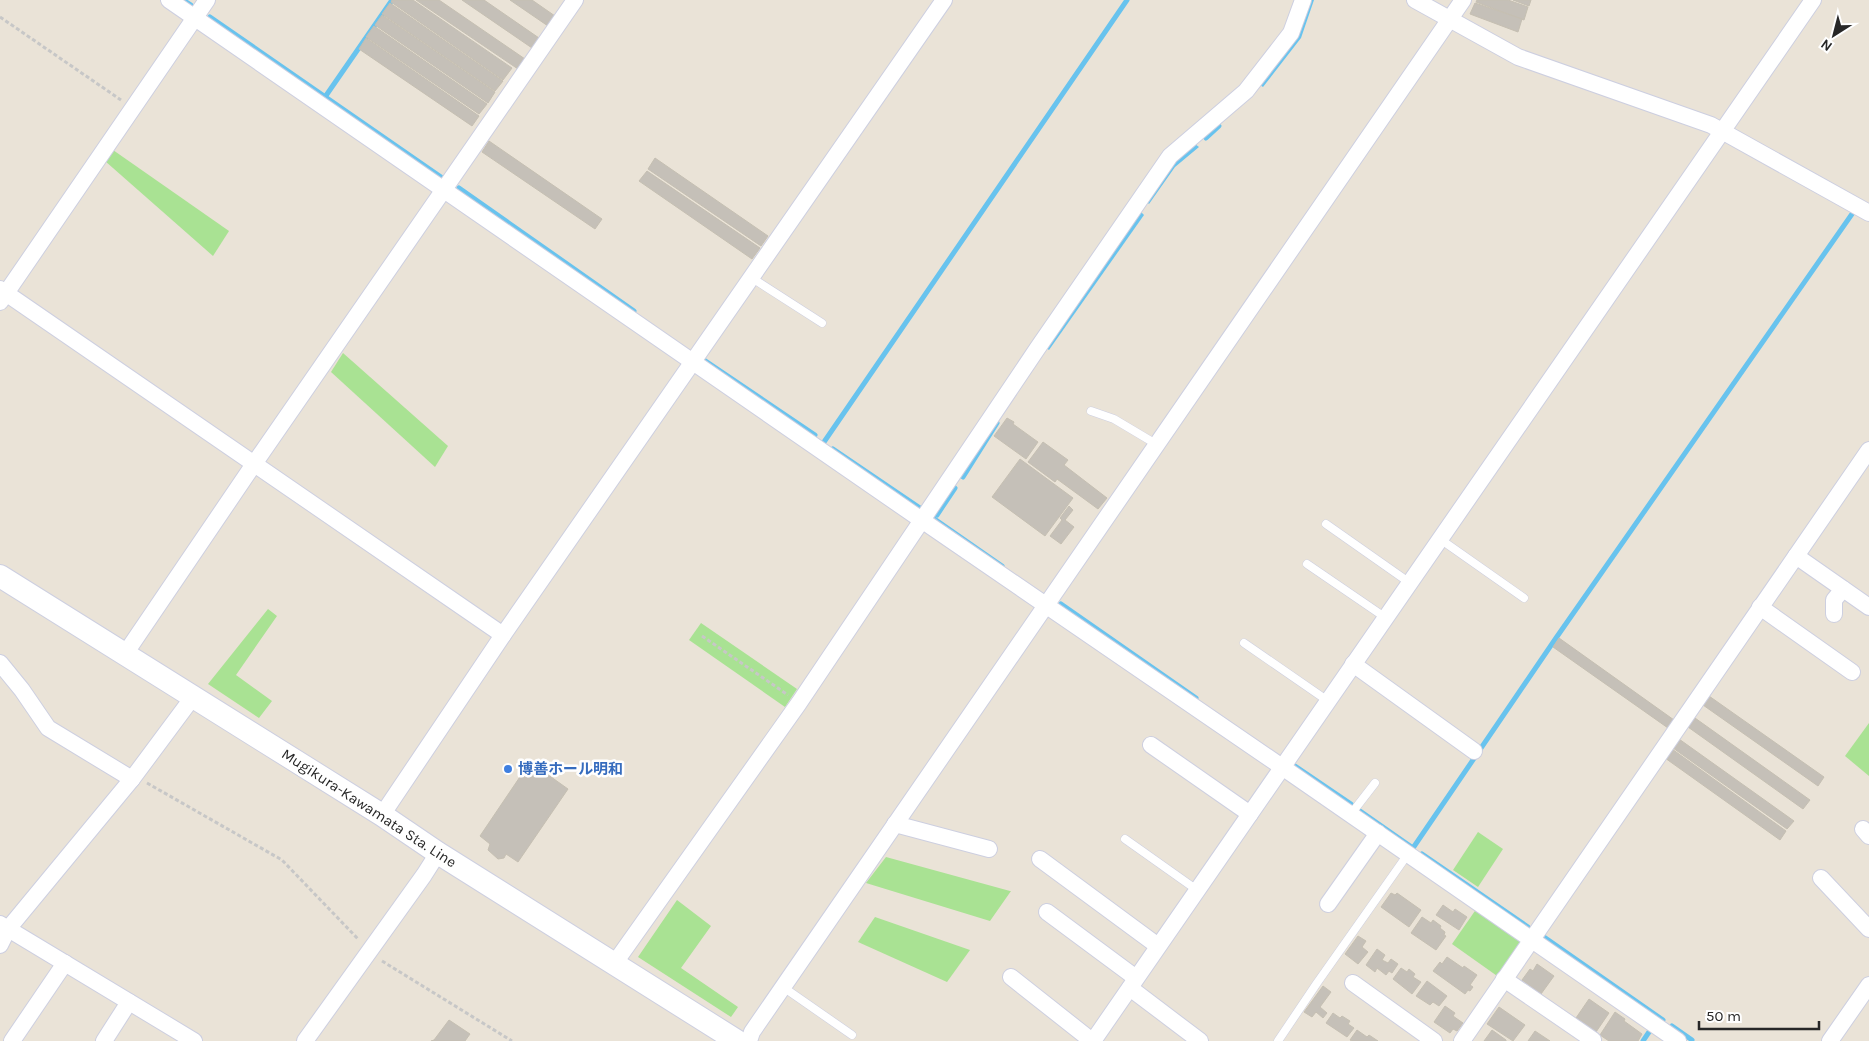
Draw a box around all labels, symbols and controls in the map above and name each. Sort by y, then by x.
north arrow [1809,10,1859,60]
text: N [1818,35,1836,55]
street label: Mugikura-Kawamata Sta. Line [278,745,460,871]
place label: 博善ホール明和 [518,760,623,778]
marker: 博善ホール明和 [502,763,514,775]
scale bar [1699,998,1819,1030]
text: 50 m [1706,1007,1741,1025]

